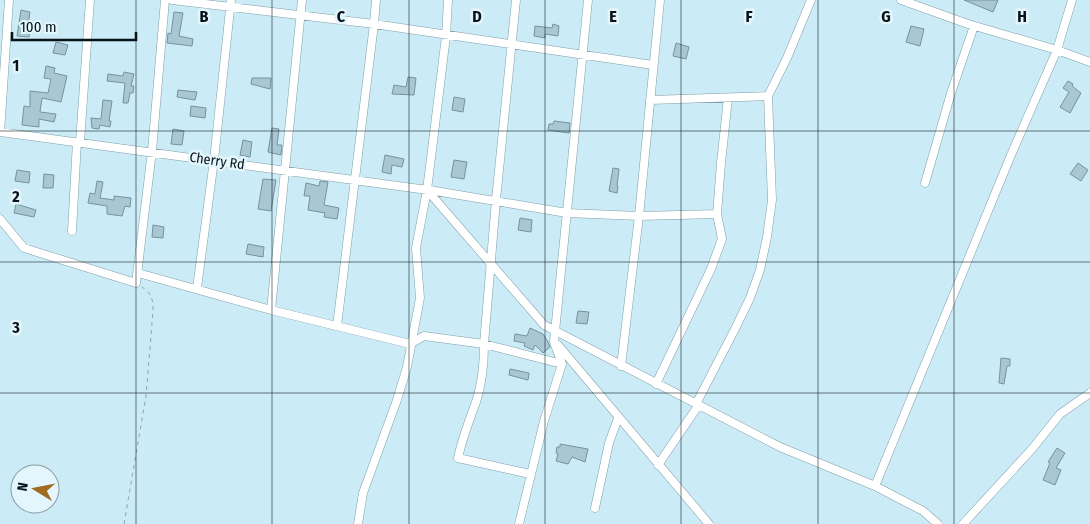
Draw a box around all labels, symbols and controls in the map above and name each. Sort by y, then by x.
text: B [200,7,209,26]
text: C [337,7,346,26]
text: D [472,7,482,26]
text: E [609,7,617,26]
text: F [745,7,753,26]
text: G [881,7,891,26]
text: H [1017,7,1027,26]
scale bar [12,10,136,42]
text: 100 m [20,18,57,36]
text: 1 [13,56,19,75]
street label: Cherry Rd [188,149,246,173]
text: 2 [11,187,20,206]
text: 3 [11,318,20,337]
north arrow [10,464,60,514]
text: N [14,481,32,492]

